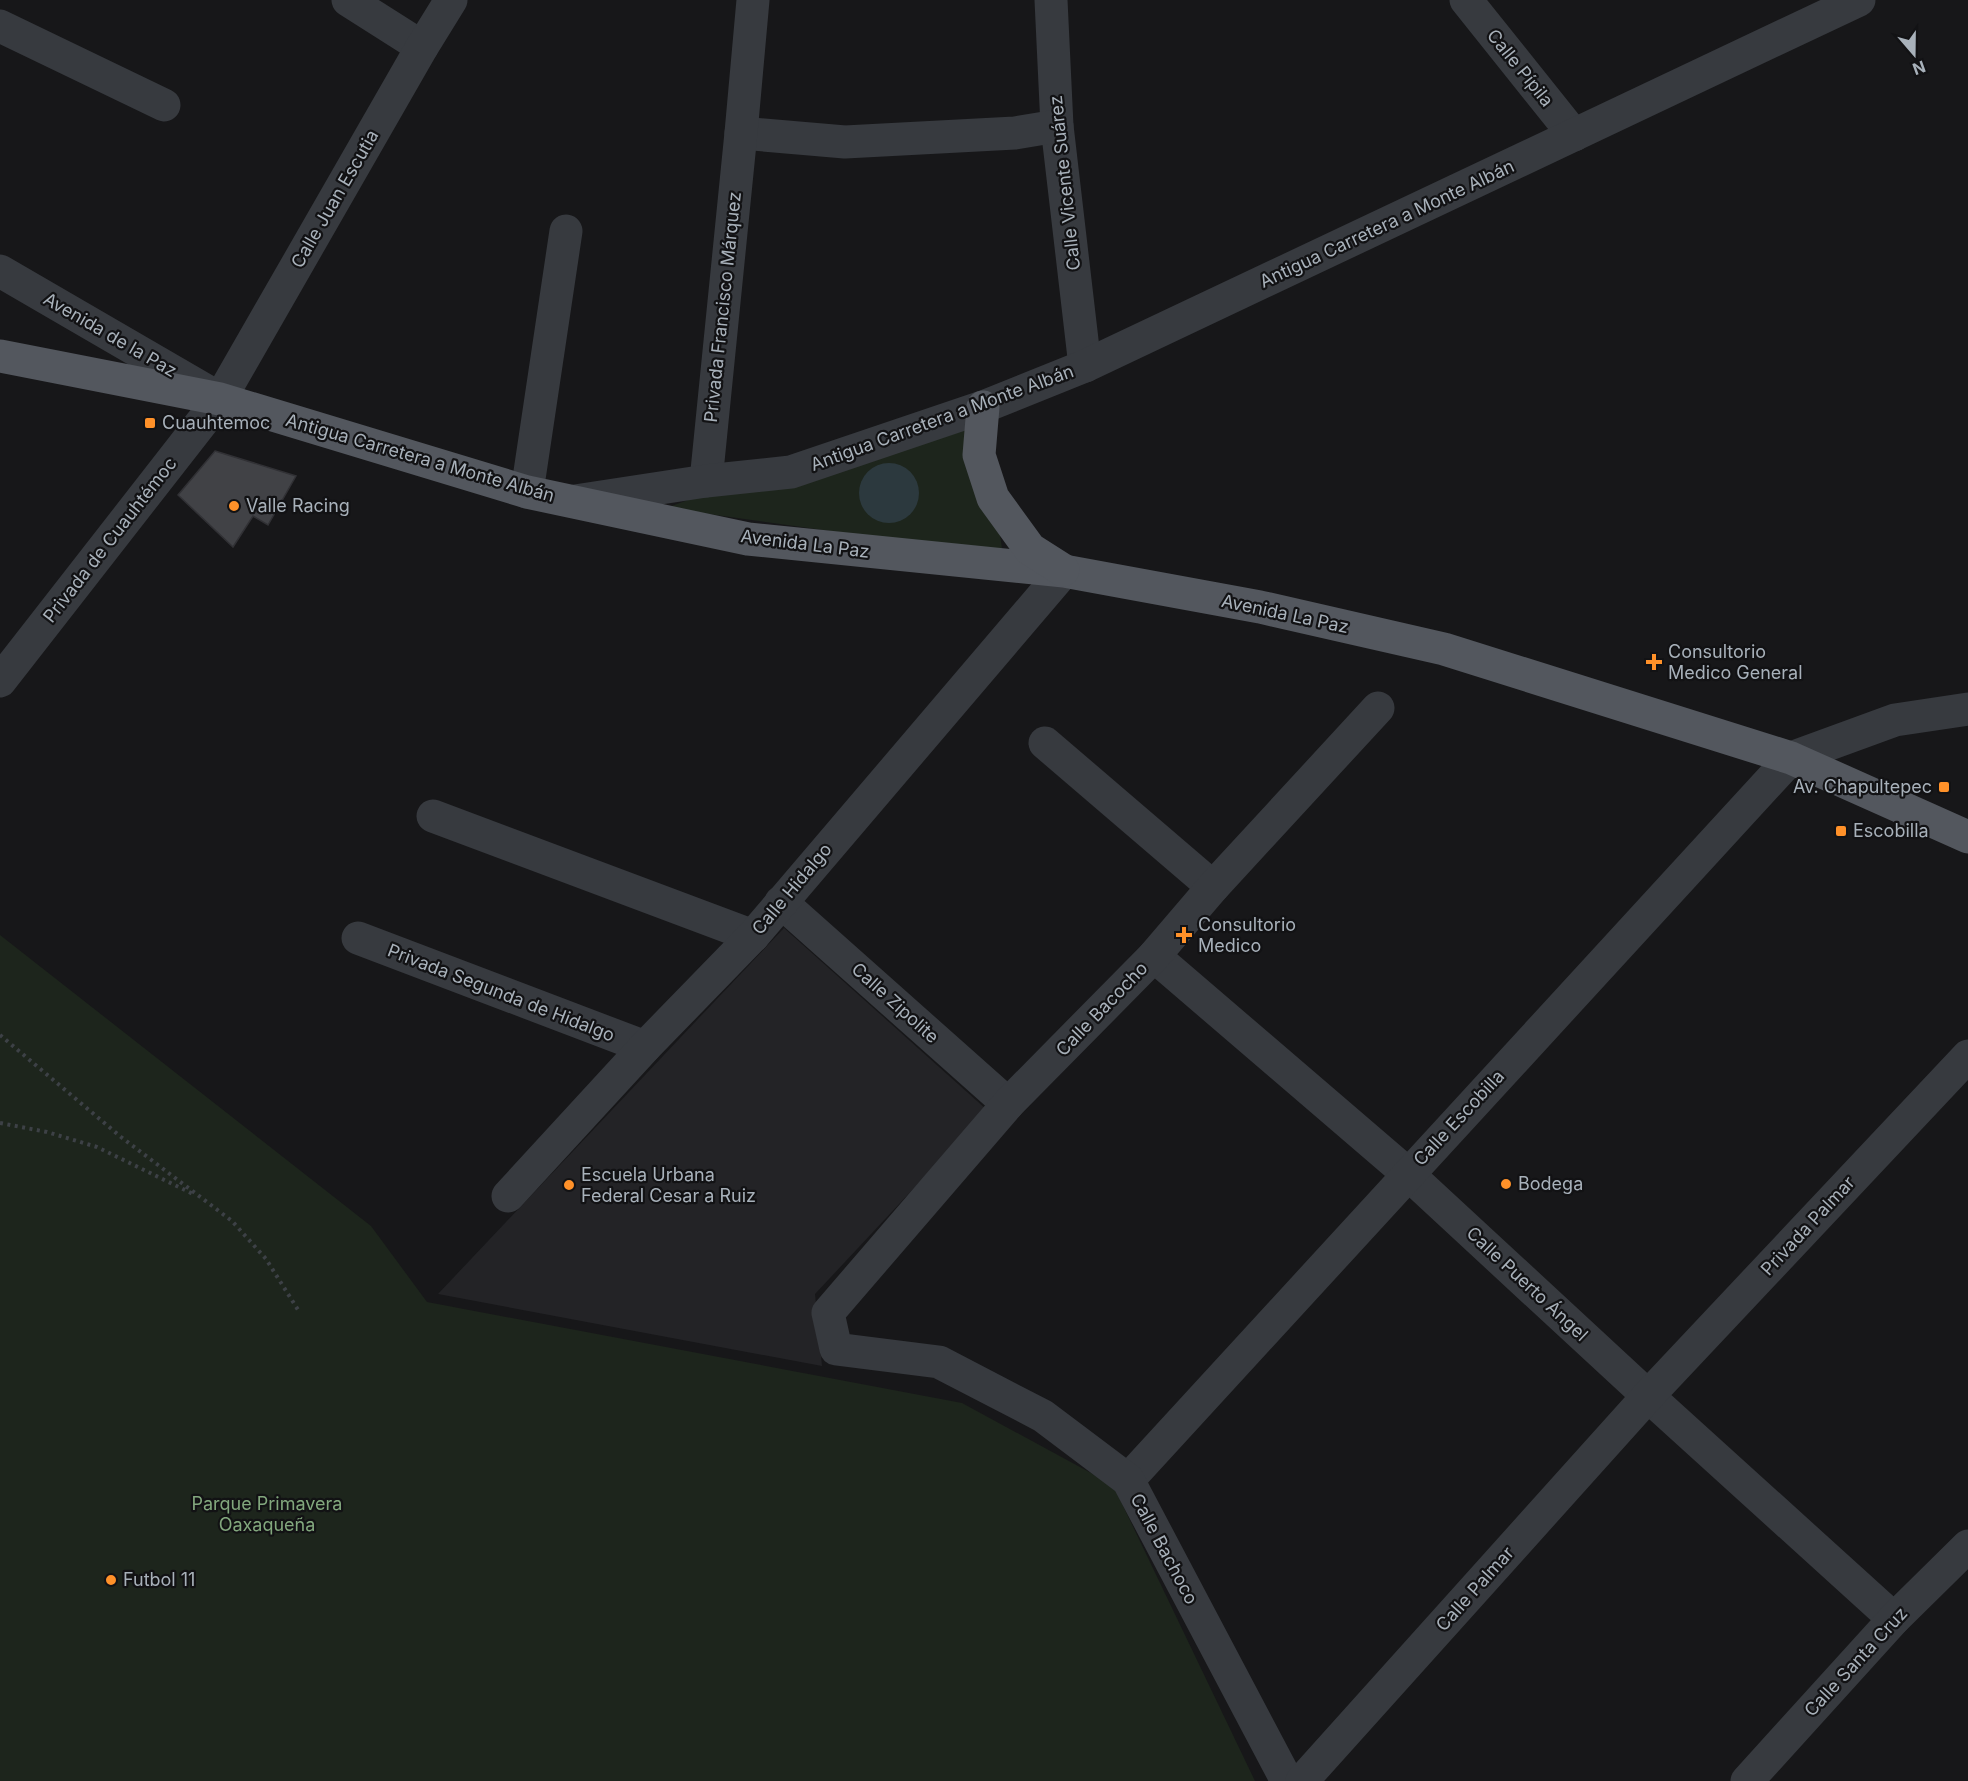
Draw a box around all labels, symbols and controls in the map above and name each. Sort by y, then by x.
north arrow [1884,24,1944,84]
street label: Calle Pípila [1483,25,1558,111]
text: N [1910,57,1928,80]
street label: Calle Vicente Suárez [1045,94,1084,272]
street label: Calle Juan Escutia [287,126,383,271]
street label: Antigua Carretera a Monte Albán [1256,155,1517,292]
street label: Privada Francisco Márquez [700,191,745,423]
street label: Avenida de la Paz [40,288,181,381]
street label: Antigua Carretera a Monte Albán [807,360,1076,475]
street label: Antigua Carretera a Monte Albán [283,409,557,506]
place label: Cuauhtemoc [162,412,270,433]
marker: Cuauhtemoc [143,416,157,430]
street label: Privada de Cuauhtémoc [39,453,181,627]
place label: Valle Racing [246,495,350,516]
marker: Valle Racing [227,499,241,513]
street label: Avenida La Paz [739,525,871,562]
street label: Avenida La Paz [1220,590,1351,637]
place label: Consultorio Medico General [1668,641,1803,683]
marker: Consultorio Medico General [1645,653,1663,671]
place label: Av. Chapultepec [1793,776,1932,797]
marker: Av. Chapultepec [1937,780,1951,794]
place label: Escobilla [1853,820,1929,841]
marker: Escobilla [1834,824,1848,838]
street label: Calle Hidalgo [747,839,836,939]
place label: Consultorio Medico [1198,914,1296,956]
marker: Consultorio Medico [1175,926,1193,944]
street label: Privada Segunda de Hidalgo [385,939,618,1046]
street label: Calle Bacocho [1052,957,1152,1060]
street label: Calle Zipolite [847,958,943,1047]
street label: Calle Escobilla [1409,1065,1508,1170]
place label: Escuela Urbana Federal Cesar a Ruiz [581,1164,756,1206]
street label: Privada Palmar [1756,1172,1859,1280]
place label: Bodega [1518,1173,1583,1194]
marker: Bodega [1499,1177,1513,1191]
marker: Escuela Urbana Federal Cesar a Ruiz [562,1178,576,1192]
street label: Calle Puerto Ángel [1462,1221,1593,1345]
street label: Calle Bachoco [1126,1490,1202,1608]
park label: Parque Primavera Oaxaqueña [192,1493,342,1535]
street label: Calle Palmar [1431,1542,1518,1635]
place label: Futbol 11 [123,1569,195,1590]
marker: Futbol 11 [104,1573,118,1587]
street label: Calle Santa Cruz [1800,1603,1912,1721]

